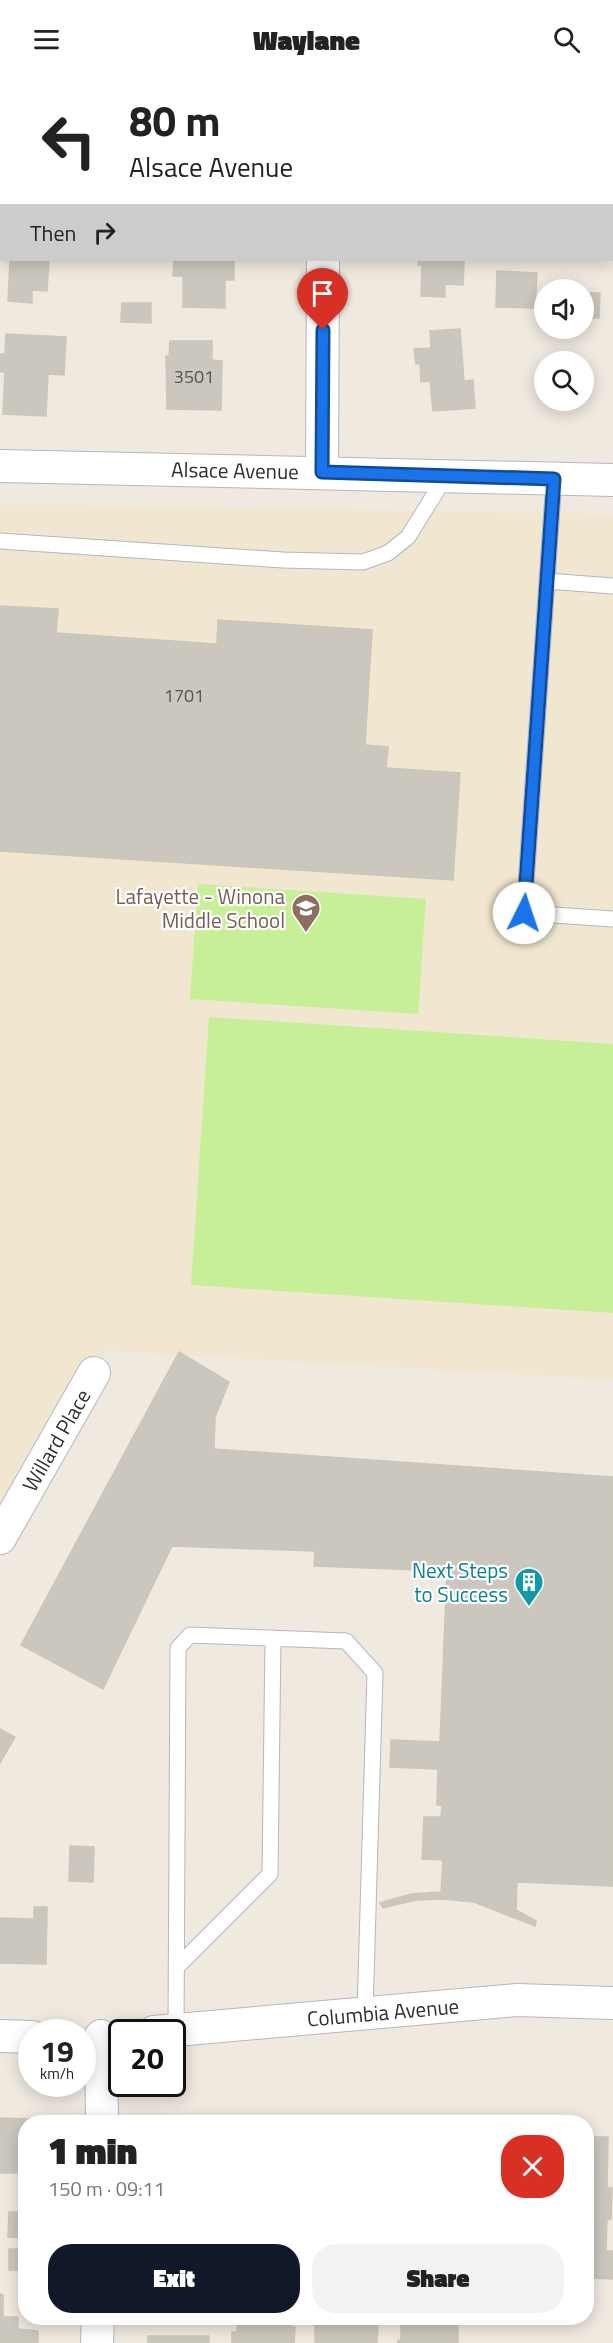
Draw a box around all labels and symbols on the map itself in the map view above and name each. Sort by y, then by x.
pin [297,268,348,330]
house number: 3501 [174,363,214,390]
street label: Alsace Avenue [171,453,299,487]
house number: 1701 [164,682,204,709]
place label: Lafayette - Winona Middle School [115,880,285,936]
position arrow [492,881,556,945]
school or university icon: Lafayette - Winona Middle School [290,892,322,934]
street label: Willard Place [14,1383,98,1497]
place label: Next Steps to Success [412,1554,508,1610]
building icon: Next Steps to Success [513,1566,545,1608]
street label: Columbia Avenue [306,1989,460,2035]
speed limit sign: 20 [108,2019,186,2097]

